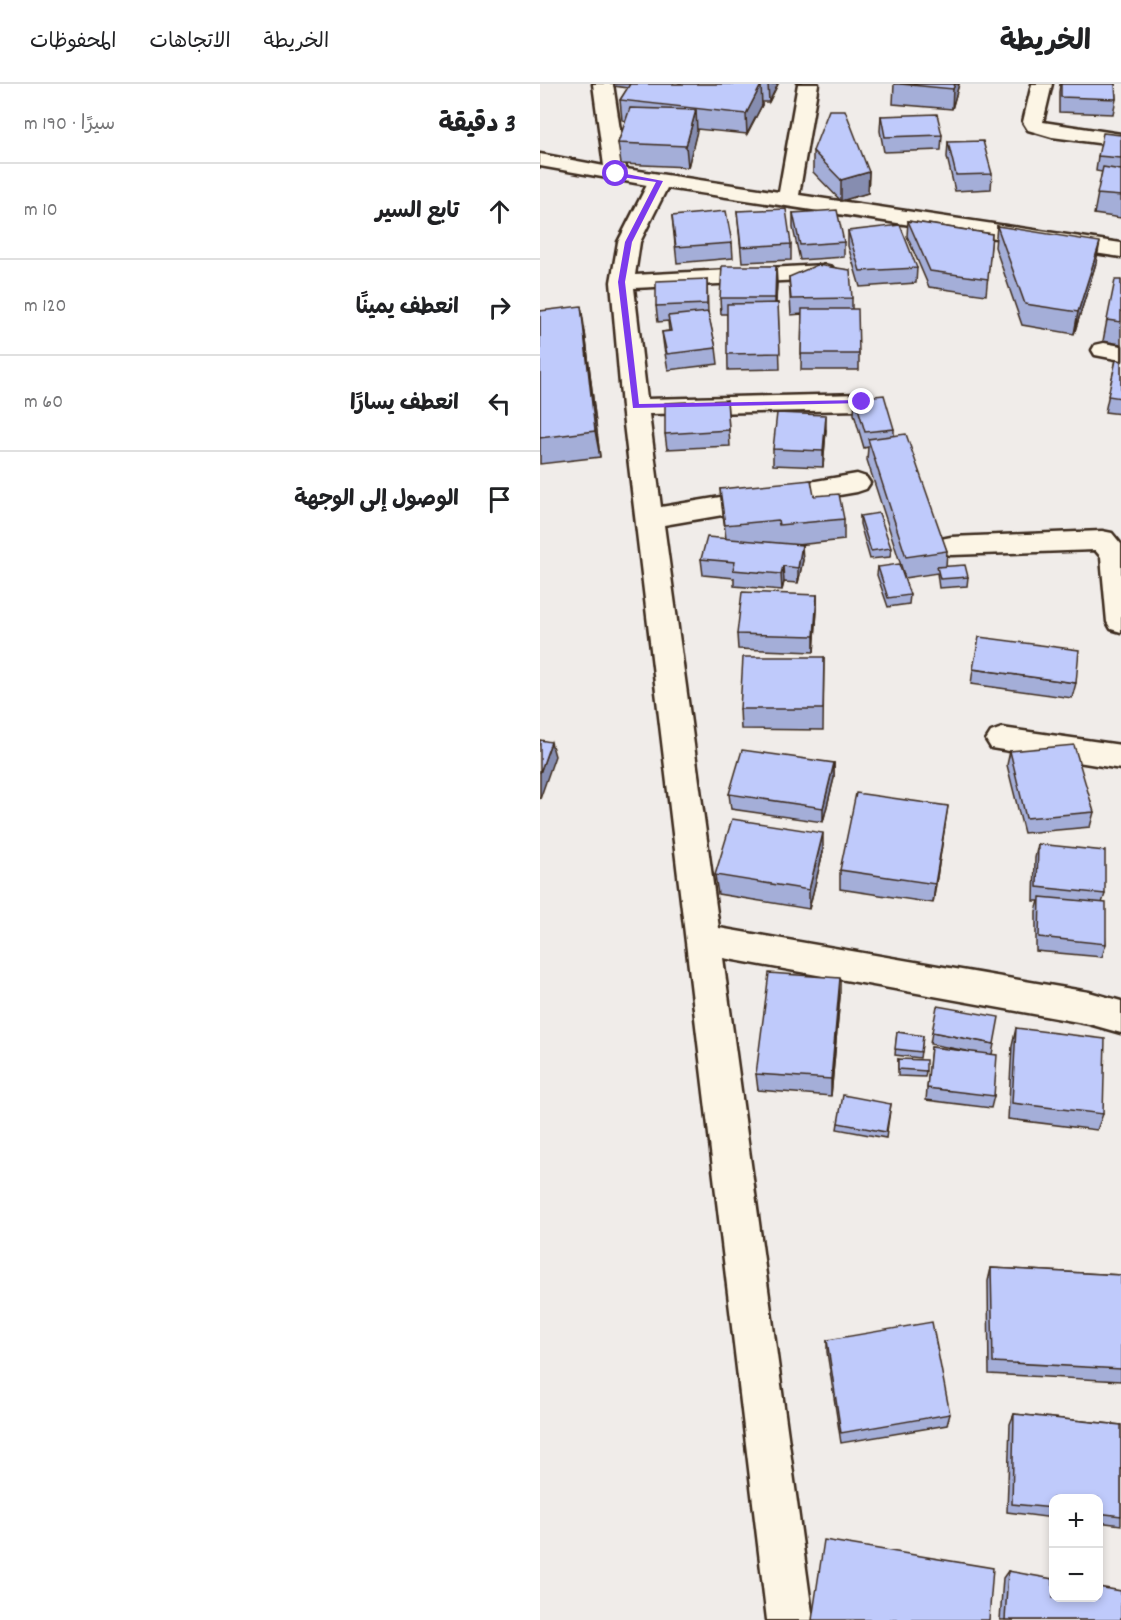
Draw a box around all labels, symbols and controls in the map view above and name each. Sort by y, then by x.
text: الخريطة [1000,24,1091,64]
text: المحفوظات [30,28,116,58]
text: الاتجاهات [149,28,231,58]
text: الخريطة [264,28,329,58]
text: 3 دقيقة [439,107,516,144]
text: سيرًا · 190 m [24,111,115,139]
route start [602,160,628,186]
icon: ahead [483,195,516,228]
text: 10 m [24,197,58,225]
text: تابع السير [376,197,459,228]
icon: right [483,291,516,324]
text: 120 m [24,293,66,321]
text: انعطف يمينًا [356,293,459,324]
icon: left [483,387,516,420]
route end [848,388,874,414]
text: 60 m [24,389,63,417]
text: انعطف يسارًا [350,389,459,420]
icon: arrive [483,483,516,516]
text: الوصول إلى الوجهة [294,485,459,516]
map controls [1049,1494,1103,1602]
button: + [1049,1494,1103,1548]
button: − [1049,1548,1103,1602]

